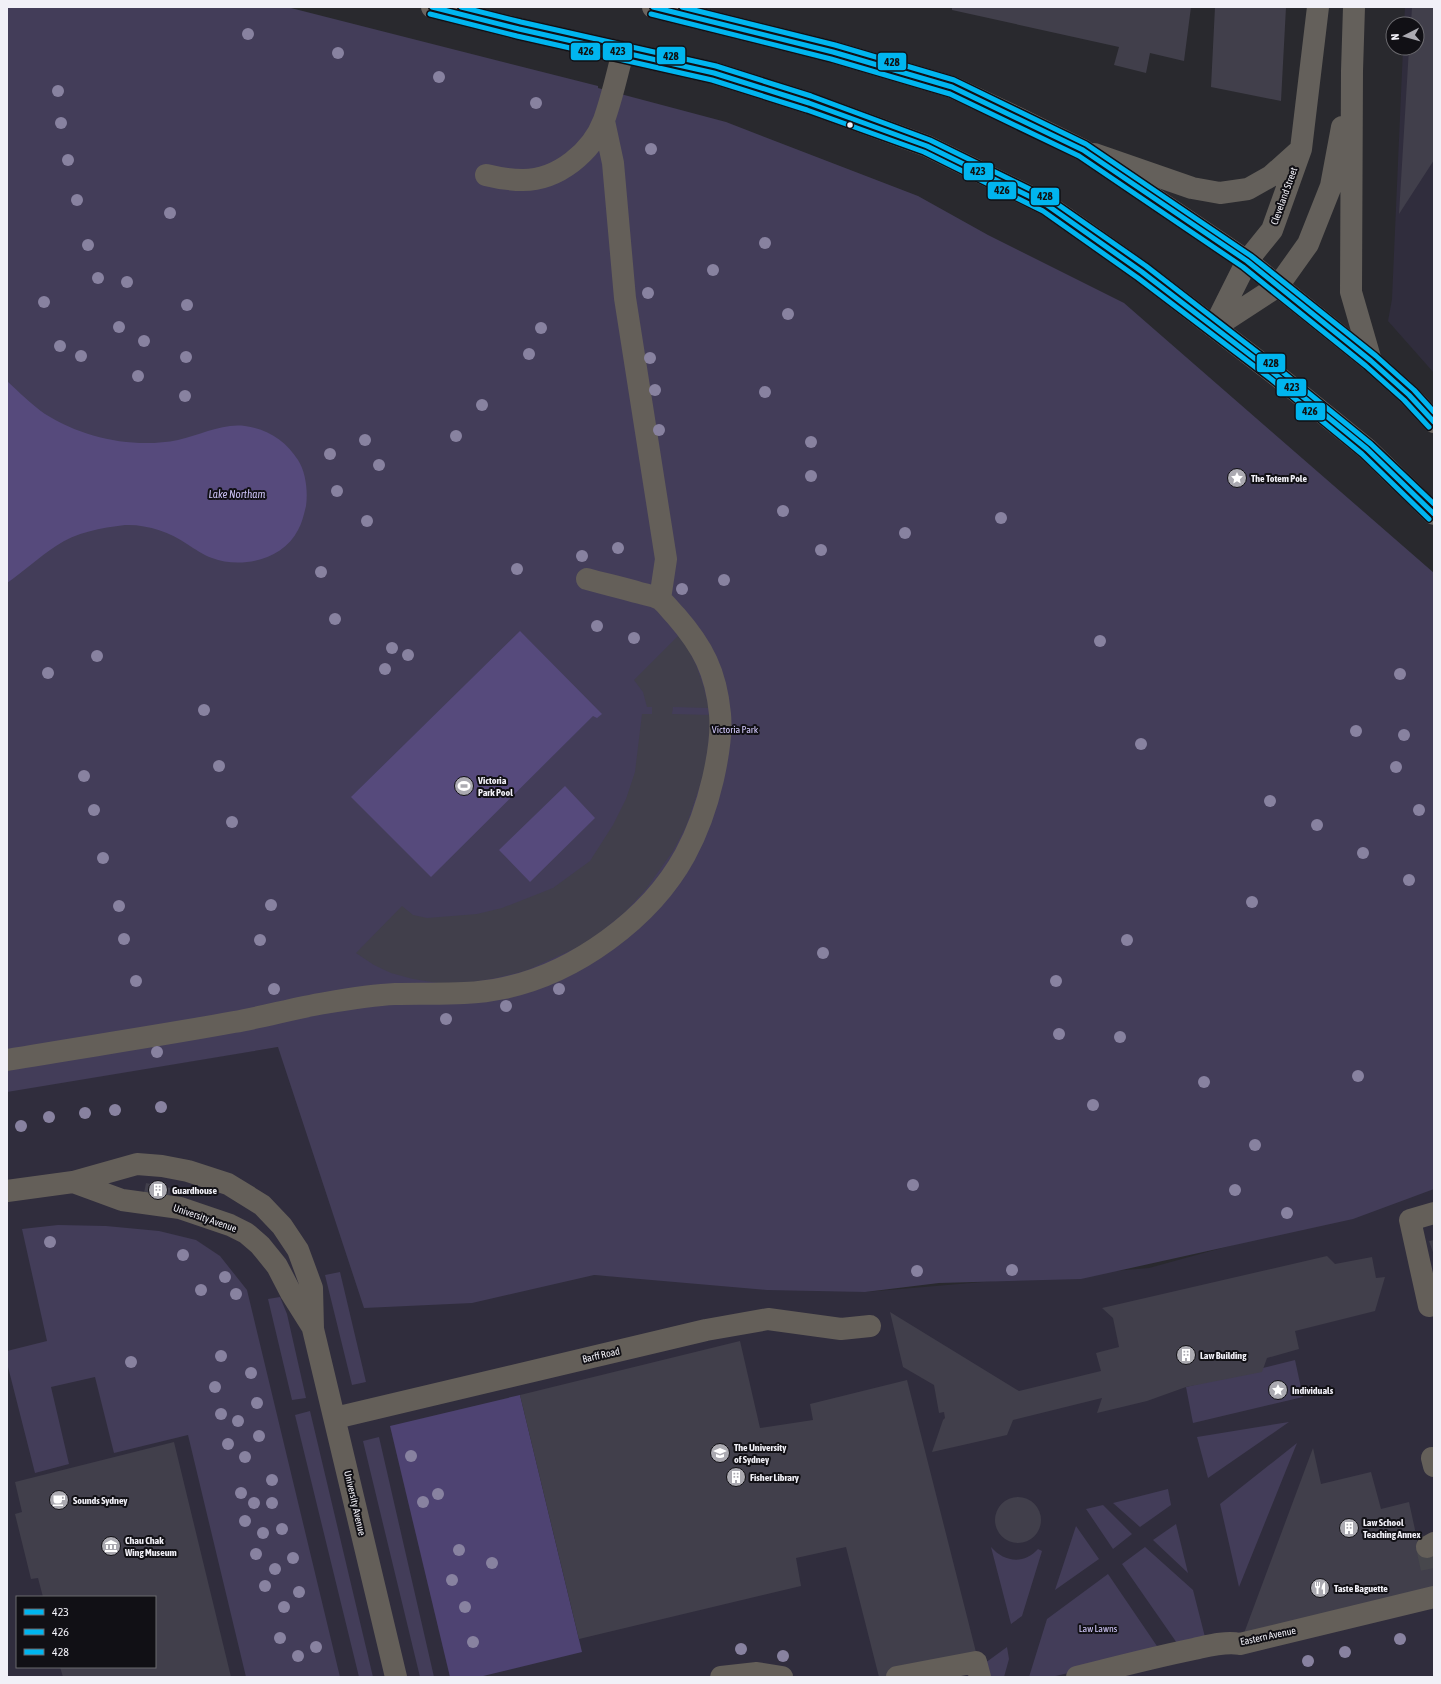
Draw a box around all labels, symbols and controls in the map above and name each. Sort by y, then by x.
north arrow [1385,16,1425,56]
text: N [1389,33,1401,41]
line badge: 426 [570,42,601,61]
line badge: 423 [602,42,633,61]
text: 426 [577,45,594,57]
text: 423 [609,45,626,57]
line badge: 428 [656,46,686,65]
text: 428 [662,50,679,62]
line badge: 428 [877,52,907,71]
text: 428 [883,56,900,68]
unlabelled marker [845,120,855,130]
line badge: 423 [963,162,994,181]
text: 423 [969,165,986,177]
street label: Cleveland Street [1269,166,1300,226]
line badge: 426 [987,181,1017,200]
text: 426 [993,184,1010,196]
line badge: 428 [1030,187,1060,206]
text: 428 [1036,190,1053,202]
line badge: 428 [1256,353,1286,373]
text: 428 [1262,357,1279,369]
line badge: 423 [1276,378,1307,397]
text: 423 [1283,381,1300,393]
line badge: 426 [1295,402,1326,421]
text: 426 [1301,405,1318,417]
place icon: The Totem Pole [1226,467,1248,489]
place label: The Totem Pole [1251,473,1307,484]
water label: Lake Northam [209,488,265,500]
park label: Victoria Park [712,724,759,735]
sports icon: Victoria Park Pool [453,775,475,797]
place label: Victoria Park Pool [477,775,513,798]
building icon: Guardhouse [147,1179,169,1201]
place label: Guardhouse [172,1185,217,1196]
street label: University Avenue [172,1202,239,1234]
building icon: Law Building [1175,1344,1197,1366]
street label: Barff Road [581,1345,621,1365]
place label: Law Building [1200,1350,1247,1361]
place icon: Individuals [1267,1379,1289,1401]
place label: Individuals [1292,1385,1334,1396]
school or university icon: The University of Sydney [709,1442,731,1464]
place label: The University of Sydney [734,1442,787,1465]
building icon: Fisher Library [725,1466,747,1488]
street label: University Avenue [342,1469,368,1537]
place label: Fisher Library [750,1472,800,1483]
cafe icon: Sounds Sydney [48,1489,70,1511]
place label: Sounds Sydney [73,1495,128,1506]
building icon: Law School Teaching Annex [1338,1517,1360,1539]
place label: Law School Teaching Annex [1363,1517,1420,1540]
museum icon: Chau Chak Wing Museum [100,1535,122,1557]
place label: Chau Chak Wing Museum [124,1535,177,1558]
restaurant icon: Taste Baguette [1309,1577,1331,1599]
place label: Taste Baguette [1334,1583,1388,1594]
legend [16,1596,156,1668]
text: 423 [52,1605,69,1619]
park label: Law Lawns [1079,1623,1118,1634]
text: 426 [52,1625,69,1639]
street label: Eastern Avenue [1239,1625,1297,1647]
text: 428 [52,1645,69,1659]

